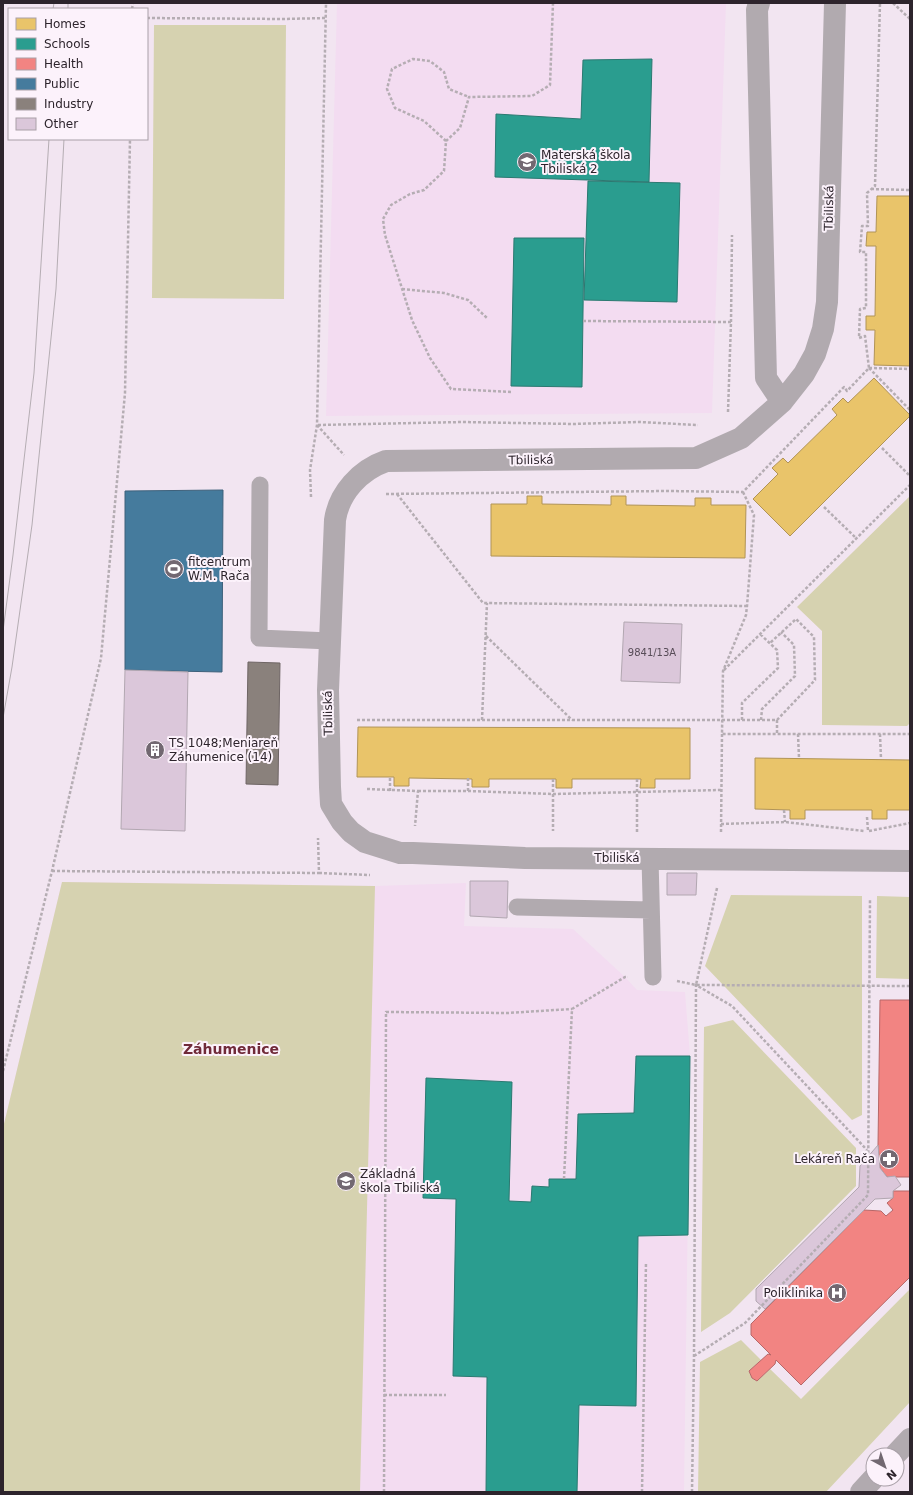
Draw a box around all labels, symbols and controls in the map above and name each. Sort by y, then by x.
legend [8,8,148,140]
text: Homes [44,17,86,31]
text: Schools [44,37,90,51]
text: Health [44,57,83,71]
text: Public [44,77,80,91]
text: Industry [44,97,93,111]
text: Other [44,117,78,131]
place label: Materská škola Tbiliská 2 [540,148,631,176]
school or university icon: Materská škola Tbiliská 2 [516,151,538,173]
street label: Tbiliská [822,185,836,232]
street label: Tbiliská [507,453,554,467]
place label: fitcentrum W.M. Rača [188,555,251,583]
sports icon: fitcentrum W.M. Rača [163,558,185,580]
house number: 9841/13A [628,647,676,658]
street label: Tbiliská [321,690,335,737]
place label: TS 1048;Meniareň Záhumenice (14) [168,736,278,764]
building icon: TS 1048;Meniareň Záhumenice (14) [144,739,166,761]
street label: Tbiliská [593,851,640,865]
district label: Záhumenice [183,1041,279,1057]
pharmacy icon: Lekáreň Rača [878,1148,900,1170]
place label: Lekáreň Rača [794,1152,875,1166]
place label: Základná škola Tbiliská [360,1167,440,1195]
school or university icon: Základná škola Tbiliská [335,1170,357,1192]
hospital icon: Poliklinika [826,1282,848,1304]
place label: Poliklinika [764,1286,823,1300]
north arrow [865,1447,905,1487]
text: N [883,1466,899,1482]

